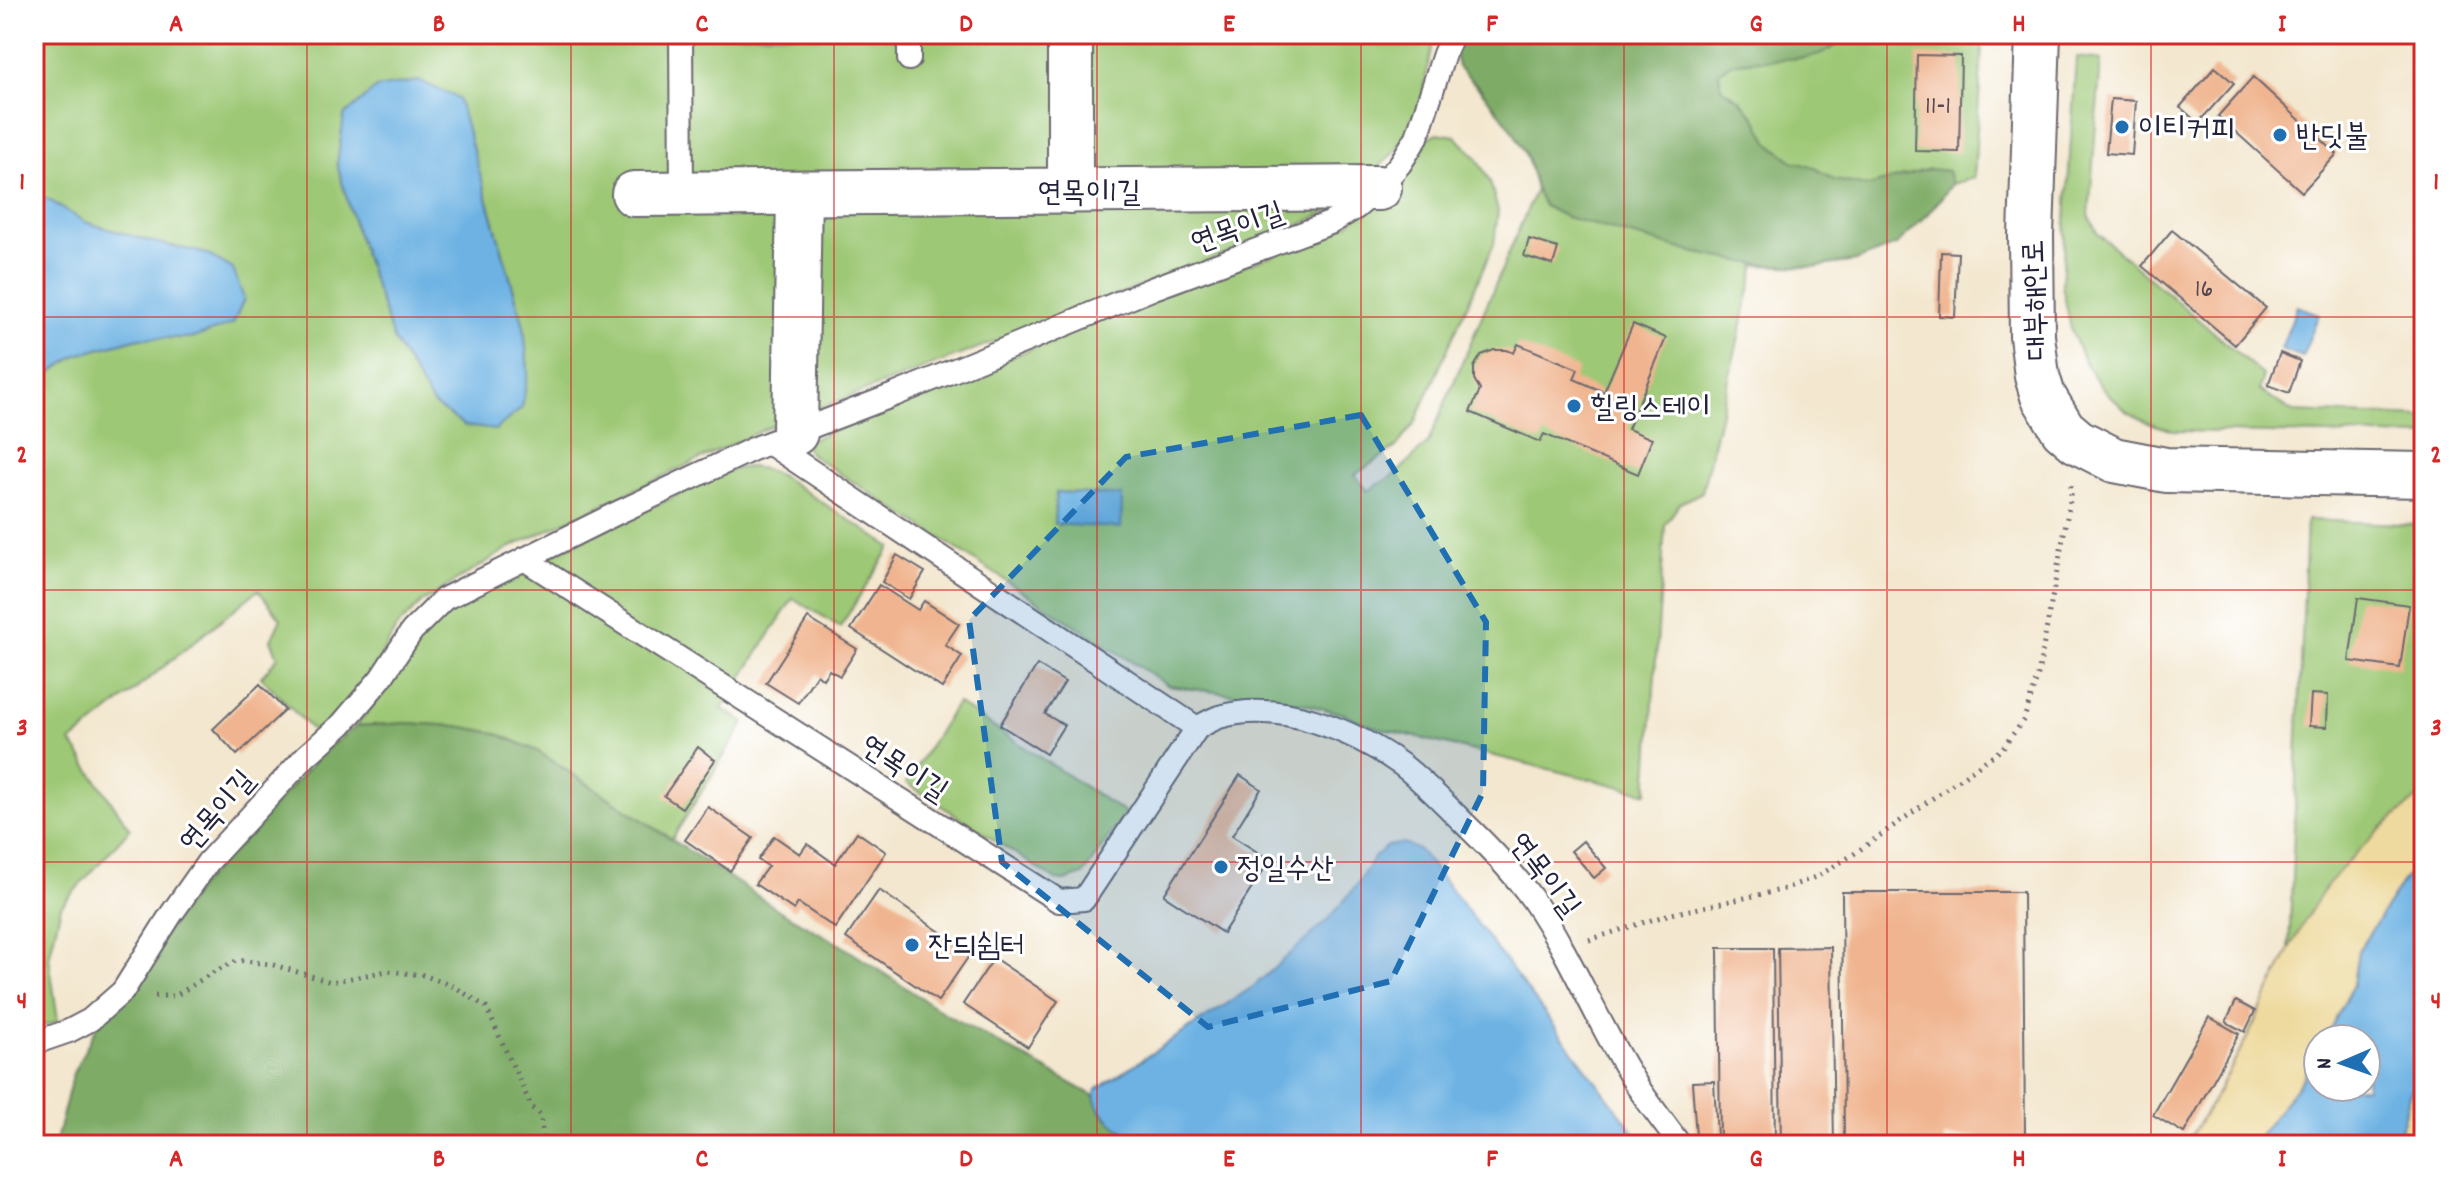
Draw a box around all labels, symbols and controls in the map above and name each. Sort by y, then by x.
text: A [169,7,183,44]
text: B [433,7,445,44]
text: C [696,7,709,44]
text: D [959,7,973,44]
text: E [1223,7,1235,44]
text: F [1486,7,1498,44]
text: G [1749,7,1763,44]
text: H [2012,7,2026,44]
text: I [2278,7,2287,44]
house number: 11-1 [1925,89,1951,126]
place label: 이티커피 [2138,110,2235,153]
marker: 이티커피 [2113,118,2131,136]
place label: 반딧불 [2296,118,2368,161]
marker: 반딧불 [2271,126,2289,144]
text: 1 [19,165,25,202]
text: 1 [2433,165,2439,202]
street label: 연목이1길 [1037,174,1141,217]
street label: 연목이길 [1186,194,1291,267]
street label: 대부해안로 [2015,239,2062,361]
house number: 16 [2195,272,2213,309]
place label: 힐링스테이 [1590,389,1711,432]
marker: 힐링스테이 [1565,397,1583,415]
text: 2 [16,438,28,475]
text: 2 [2430,438,2442,475]
text: 3 [16,711,28,748]
text: 3 [2430,711,2442,748]
street label: 연목이길 [850,726,955,815]
street label: 연목이길 [171,762,267,863]
street label: 연목이길 [1496,825,1589,928]
place label: 정일수산 [1237,850,1334,893]
marker: 정일수산 [1212,858,1230,876]
place label: 잔듸쉼터 [928,928,1025,971]
marker: 잔듸쉼터 [903,936,921,954]
text: 4 [17,984,27,1021]
text: 4 [2431,984,2441,1021]
north arrow [2302,1023,2382,1103]
text: N [2310,1057,2341,1070]
text: A [169,1142,183,1179]
text: B [433,1142,445,1179]
text: C [696,1142,709,1179]
text: D [959,1142,973,1179]
text: E [1223,1142,1235,1179]
text: F [1486,1142,1498,1179]
text: G [1749,1142,1763,1179]
text: H [2012,1142,2026,1179]
text: I [2278,1142,2287,1179]

